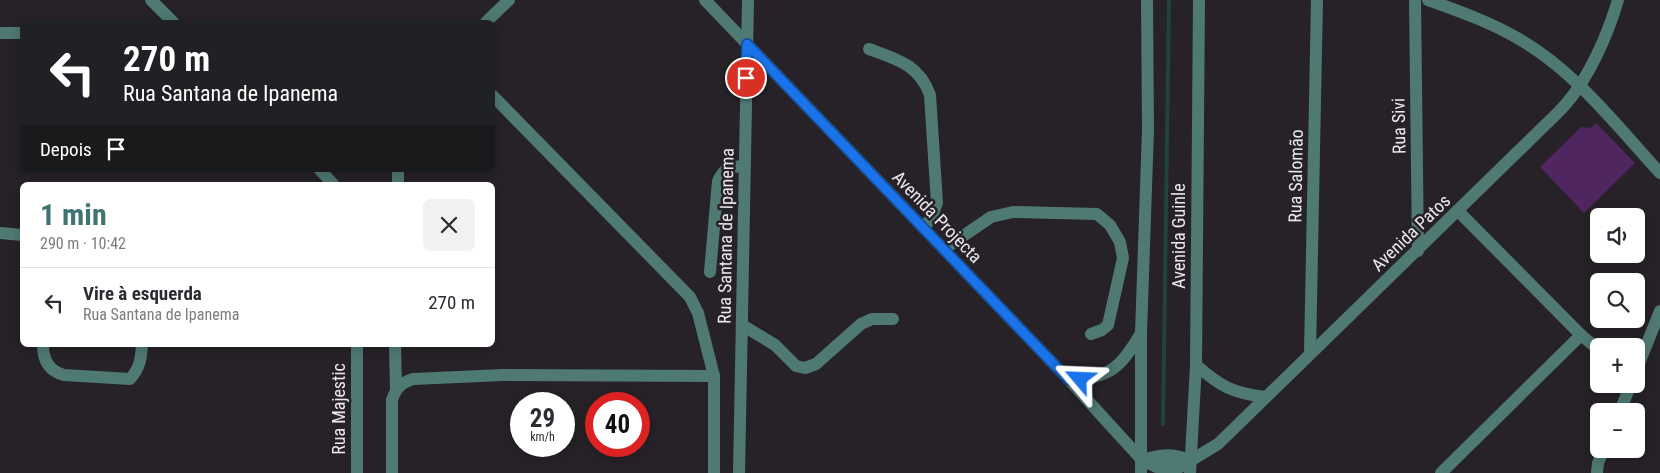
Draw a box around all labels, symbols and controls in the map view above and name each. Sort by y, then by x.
text: 270 m [123,39,210,80]
icon: left [40,40,105,105]
pin [725,57,767,99]
icon: arrive [732,64,760,92]
text: Rua Santana de Ipanema [123,81,338,106]
street label: Rua Sivi [1388,98,1409,154]
street label: Rua Salomão [1284,129,1307,223]
icon: arrive [102,135,130,163]
text: Depois [40,138,92,161]
street label: Rua Santana de Ipanema [713,148,738,324]
street label: Avenida Projecta [888,166,986,267]
street label: Avenida Guinle [1168,183,1189,289]
street label: Avenida Patos [1367,190,1454,275]
text: 1 min [40,197,107,232]
button: close [423,199,475,251]
map controls [1590,208,1645,458]
button: sound [1590,208,1645,263]
text: 290 m · 10:42 [40,234,126,253]
button: search [1590,273,1645,328]
text: Vire à esquerda [83,282,202,305]
icon: left [40,289,68,317]
text: 270 m [428,291,475,314]
text: Rua Santana de Ipanema [83,305,239,324]
button: + [1590,338,1645,393]
position arrow [1053,352,1105,404]
street label: Rua Majestic [328,363,349,455]
speed limit sign: 40 [585,392,650,457]
button: − [1590,403,1645,458]
text: 29 [530,404,555,433]
text: km/h [530,430,555,444]

